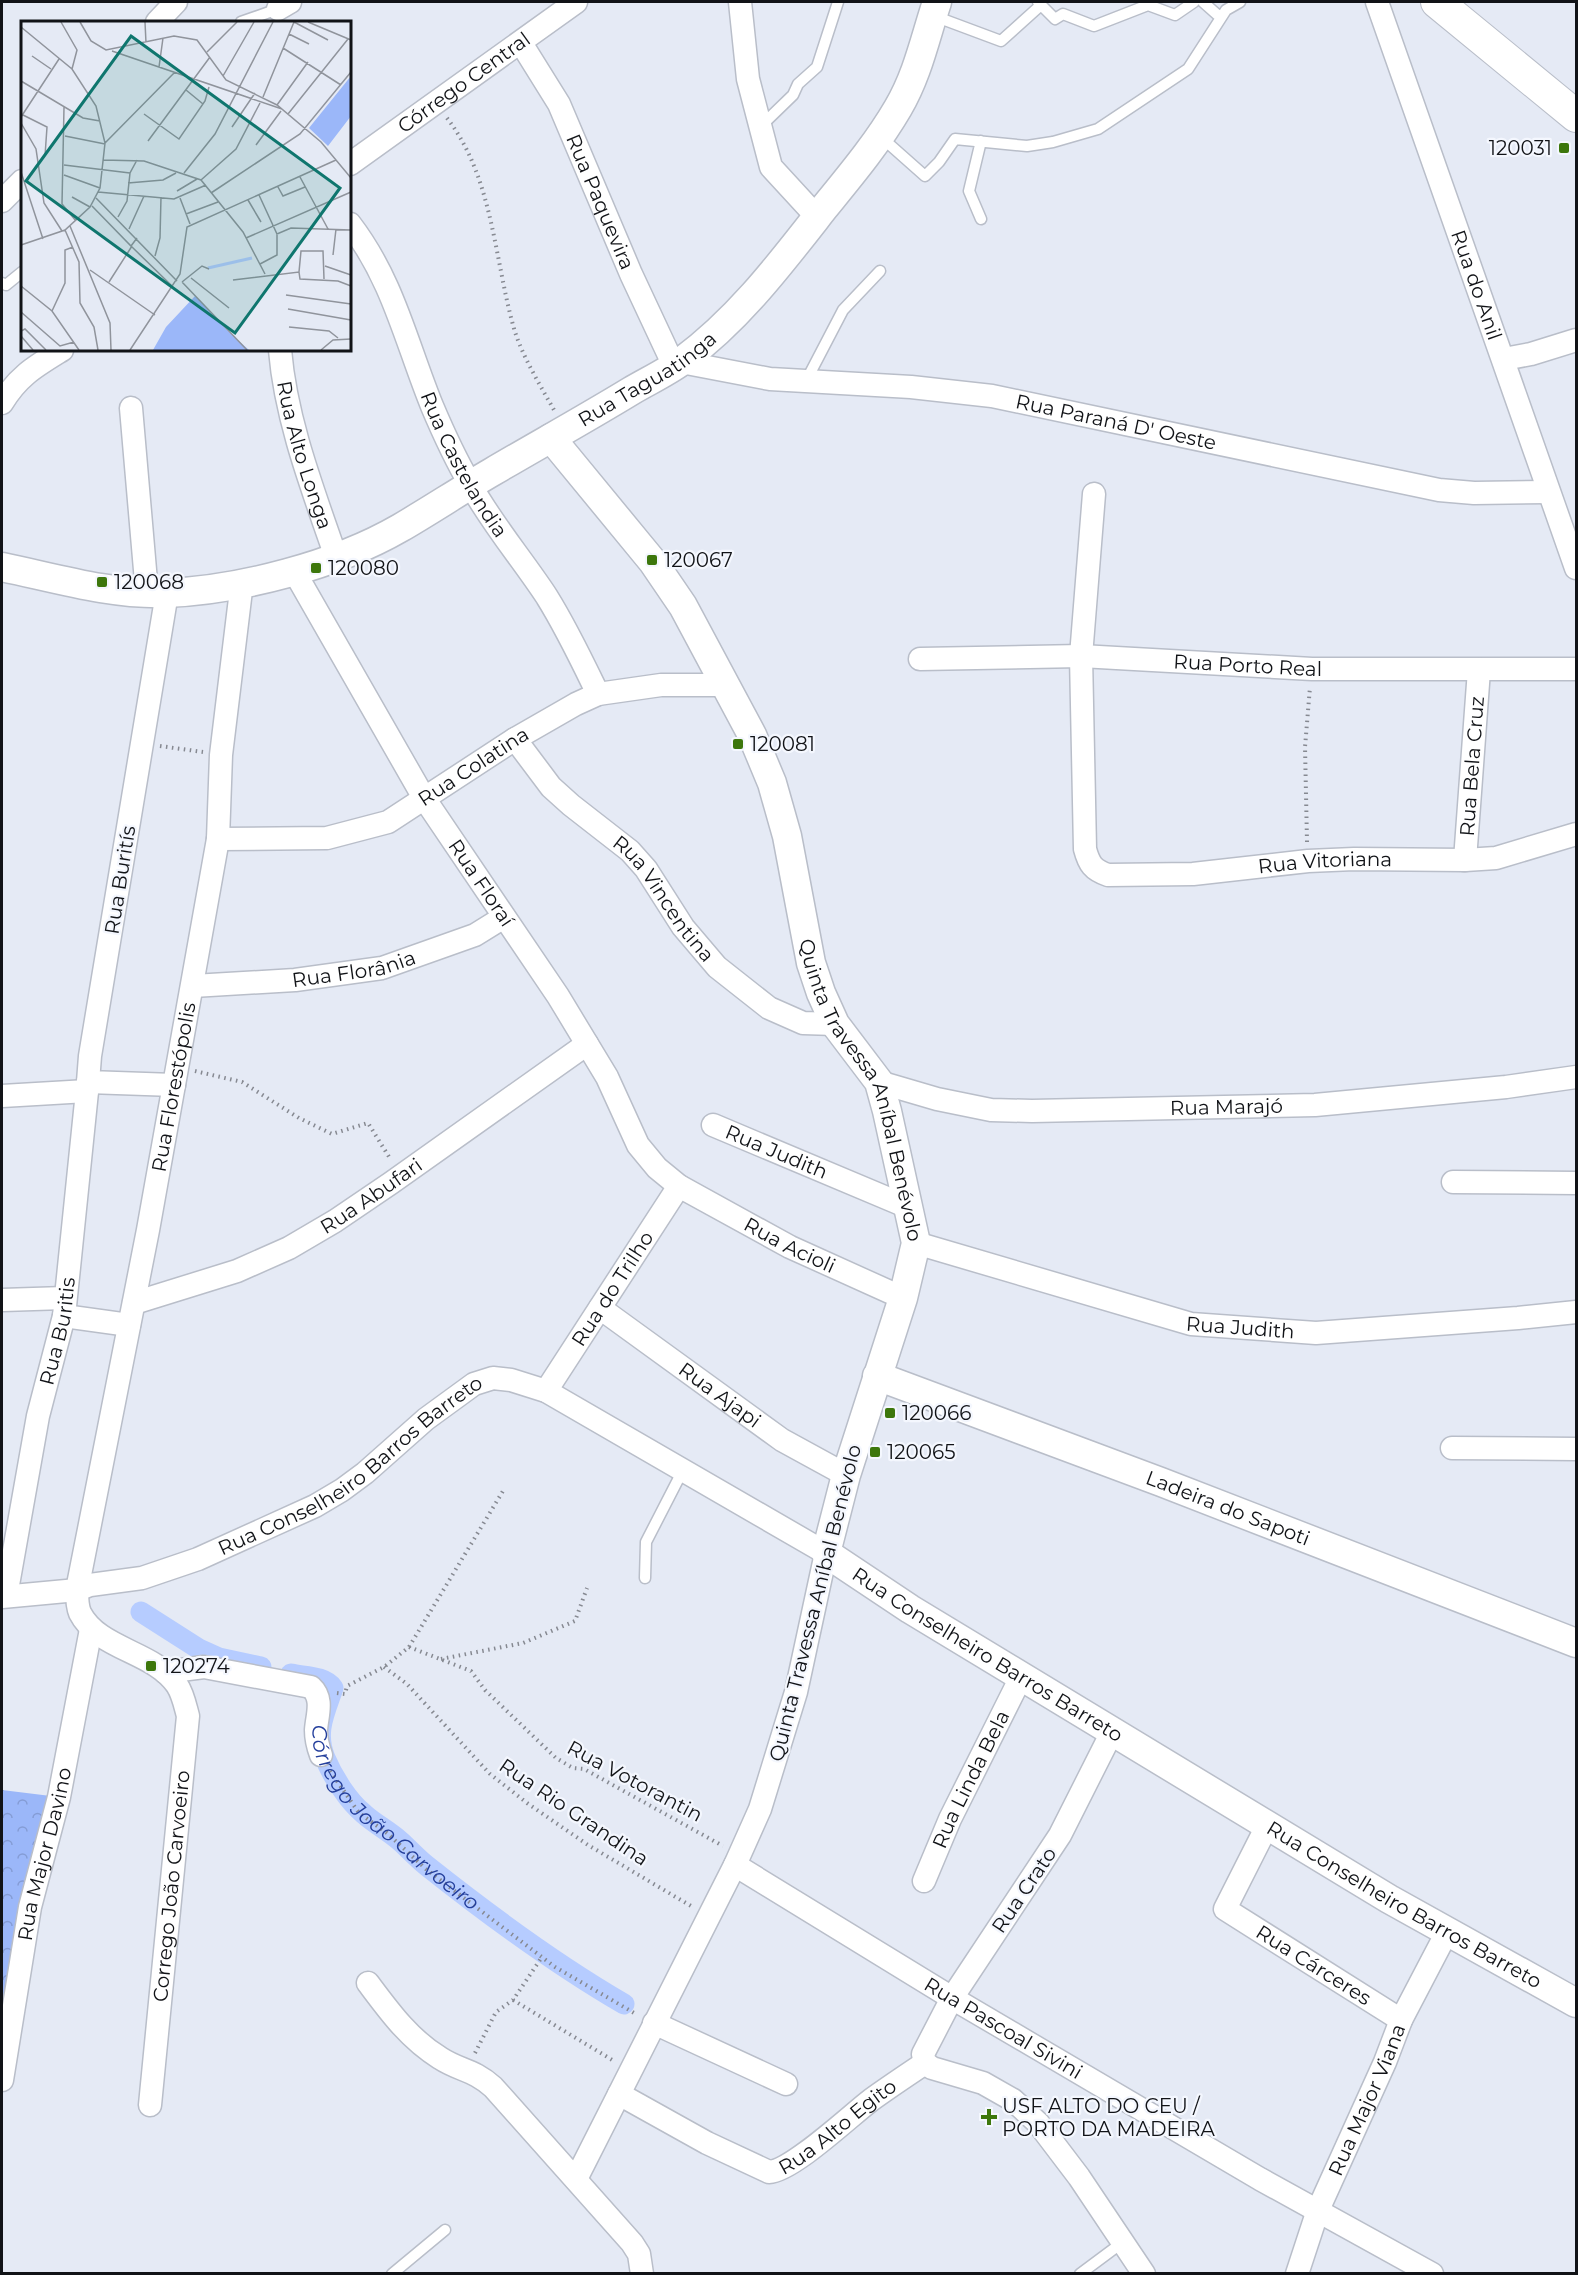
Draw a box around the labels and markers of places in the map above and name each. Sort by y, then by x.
place label: 120031 [1489,136,1552,160]
marker: 120031 [1557,141,1571,155]
place label: 120067 [664,548,733,572]
marker: 120067 [645,553,659,567]
place label: 120080 [328,556,399,580]
marker: 120080 [309,561,323,575]
place label: 120068 [114,570,184,594]
marker: 120068 [95,575,109,589]
place label: 120081 [750,732,815,756]
marker: 120081 [731,737,745,751]
place label: 120066 [902,1401,971,1425]
marker: 120066 [883,1406,897,1420]
place label: 120065 [887,1440,956,1464]
marker: 120065 [868,1445,882,1459]
place label: 120274 [163,1654,230,1678]
marker: 120274 [144,1659,158,1673]
place label: USF ALTO DO CEU / PORTO DA MADEIRA [1002,2094,1215,2141]
marker: USF ALTO DO CEU / PORTO DA MADEIRA [980,2108,998,2126]

